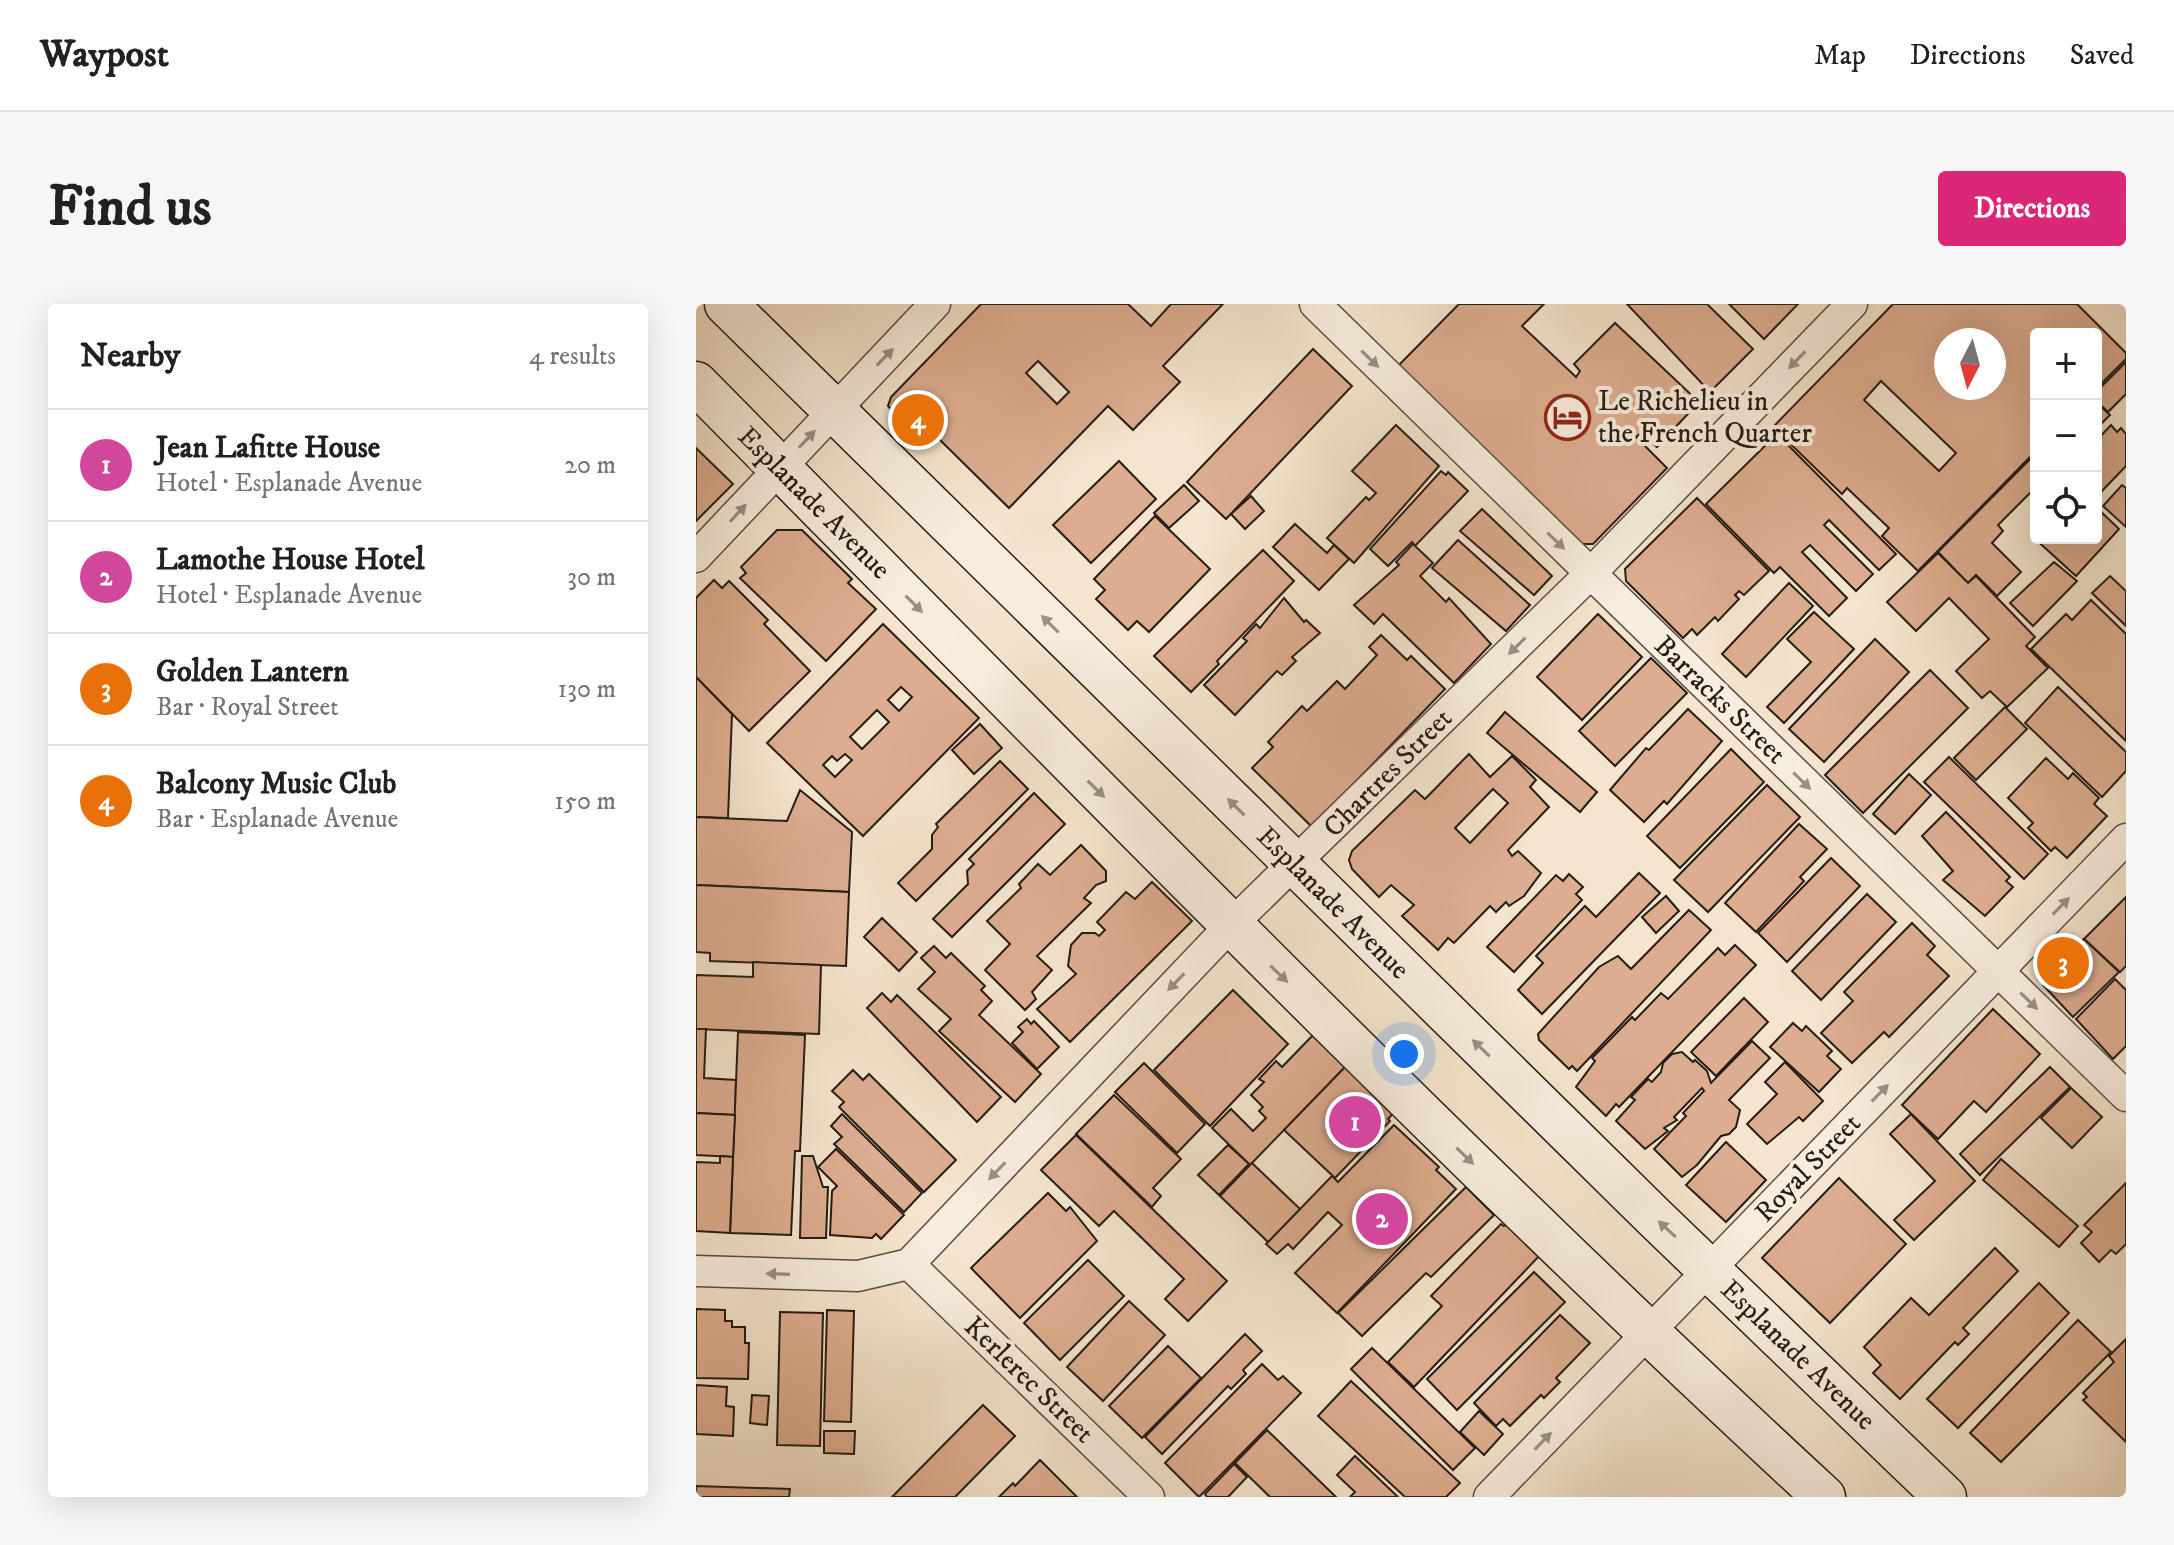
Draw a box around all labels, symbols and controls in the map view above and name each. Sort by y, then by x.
text: Waypost [40,31,169,79]
text: Map [1814,38,1866,73]
text: Directions [1910,38,2026,73]
text: Saved [2070,38,2134,73]
button: Directions [1938,171,2126,246]
text: Find us [48,173,212,243]
north arrow [1934,328,2006,400]
map controls [2030,328,2102,544]
button: + [2030,328,2102,400]
text: Nearby [80,335,181,377]
text: 4 results [529,340,616,373]
one-way arrow [875,348,893,367]
one-way arrow [1360,349,1379,367]
one-way arrow [1788,350,1807,369]
place label: Le Richelieu in the French Quarter [1598,384,1812,451]
pin: 4 [892,390,944,450]
hotel icon: Le Richelieu in the French Quarter [1543,393,1591,441]
button: − [2030,400,2102,472]
street label: Esplanade Avenue [730,419,898,587]
text: Jean Lafitte House [156,430,380,467]
one-way arrow [798,430,816,449]
text: 1 [101,449,111,482]
text: 20 m [564,449,616,482]
text: Hotel · Esplanade Avenue [156,467,422,500]
button: locate [2030,472,2102,544]
one-way arrow [728,503,746,522]
one-way arrow [1546,531,1565,549]
text: Lamothe House Hotel [156,542,425,579]
text: 2 [100,561,112,594]
text: 30 m [567,561,616,594]
text: Hotel · Esplanade Avenue [156,579,422,612]
one-way arrow [904,594,922,613]
one-way arrow [1042,615,1060,634]
street label: Barracks Street [1647,628,1793,772]
one-way arrow [1508,636,1527,654]
text: Golden Lantern [156,654,349,691]
text: 3 [101,673,111,706]
text: 130 m [558,673,616,706]
text: Bar · Royal Street [156,691,339,724]
street label: Chartres Street [1316,701,1460,845]
text: Balcony Music Club [156,766,396,803]
one-way arrow [1792,771,1811,789]
one-way arrow [1086,779,1105,798]
text: 4 [99,785,113,818]
text: 150 m [555,785,616,818]
one-way arrow [1227,798,1246,816]
text: Bar · Esplanade Avenue [156,803,398,836]
street label: Esplanade Avenue [1249,819,1417,987]
one-way arrow [2051,897,2070,916]
pin: 3 [2037,933,2089,993]
one-way arrow [1269,964,1288,983]
one-way arrow [1168,973,1186,992]
one-way arrow [2019,991,2038,1010]
your location [1384,1034,1424,1074]
one-way arrow [1472,1039,1491,1058]
one-way arrow [1870,1084,1889,1103]
pin: 1 [1329,1092,1381,1152]
street label: Royal Street [1748,1106,1869,1230]
one-way arrow [1455,1146,1474,1164]
one-way arrow [988,1161,1007,1180]
pin: 2 [1356,1189,1408,1249]
one-way arrow [1658,1221,1677,1239]
one-way arrow [765,1267,790,1280]
street label: Esplanade Avenue [1713,1272,1883,1438]
street label: Kerlerec Street [957,1309,1101,1451]
one-way arrow [1533,1432,1552,1451]

